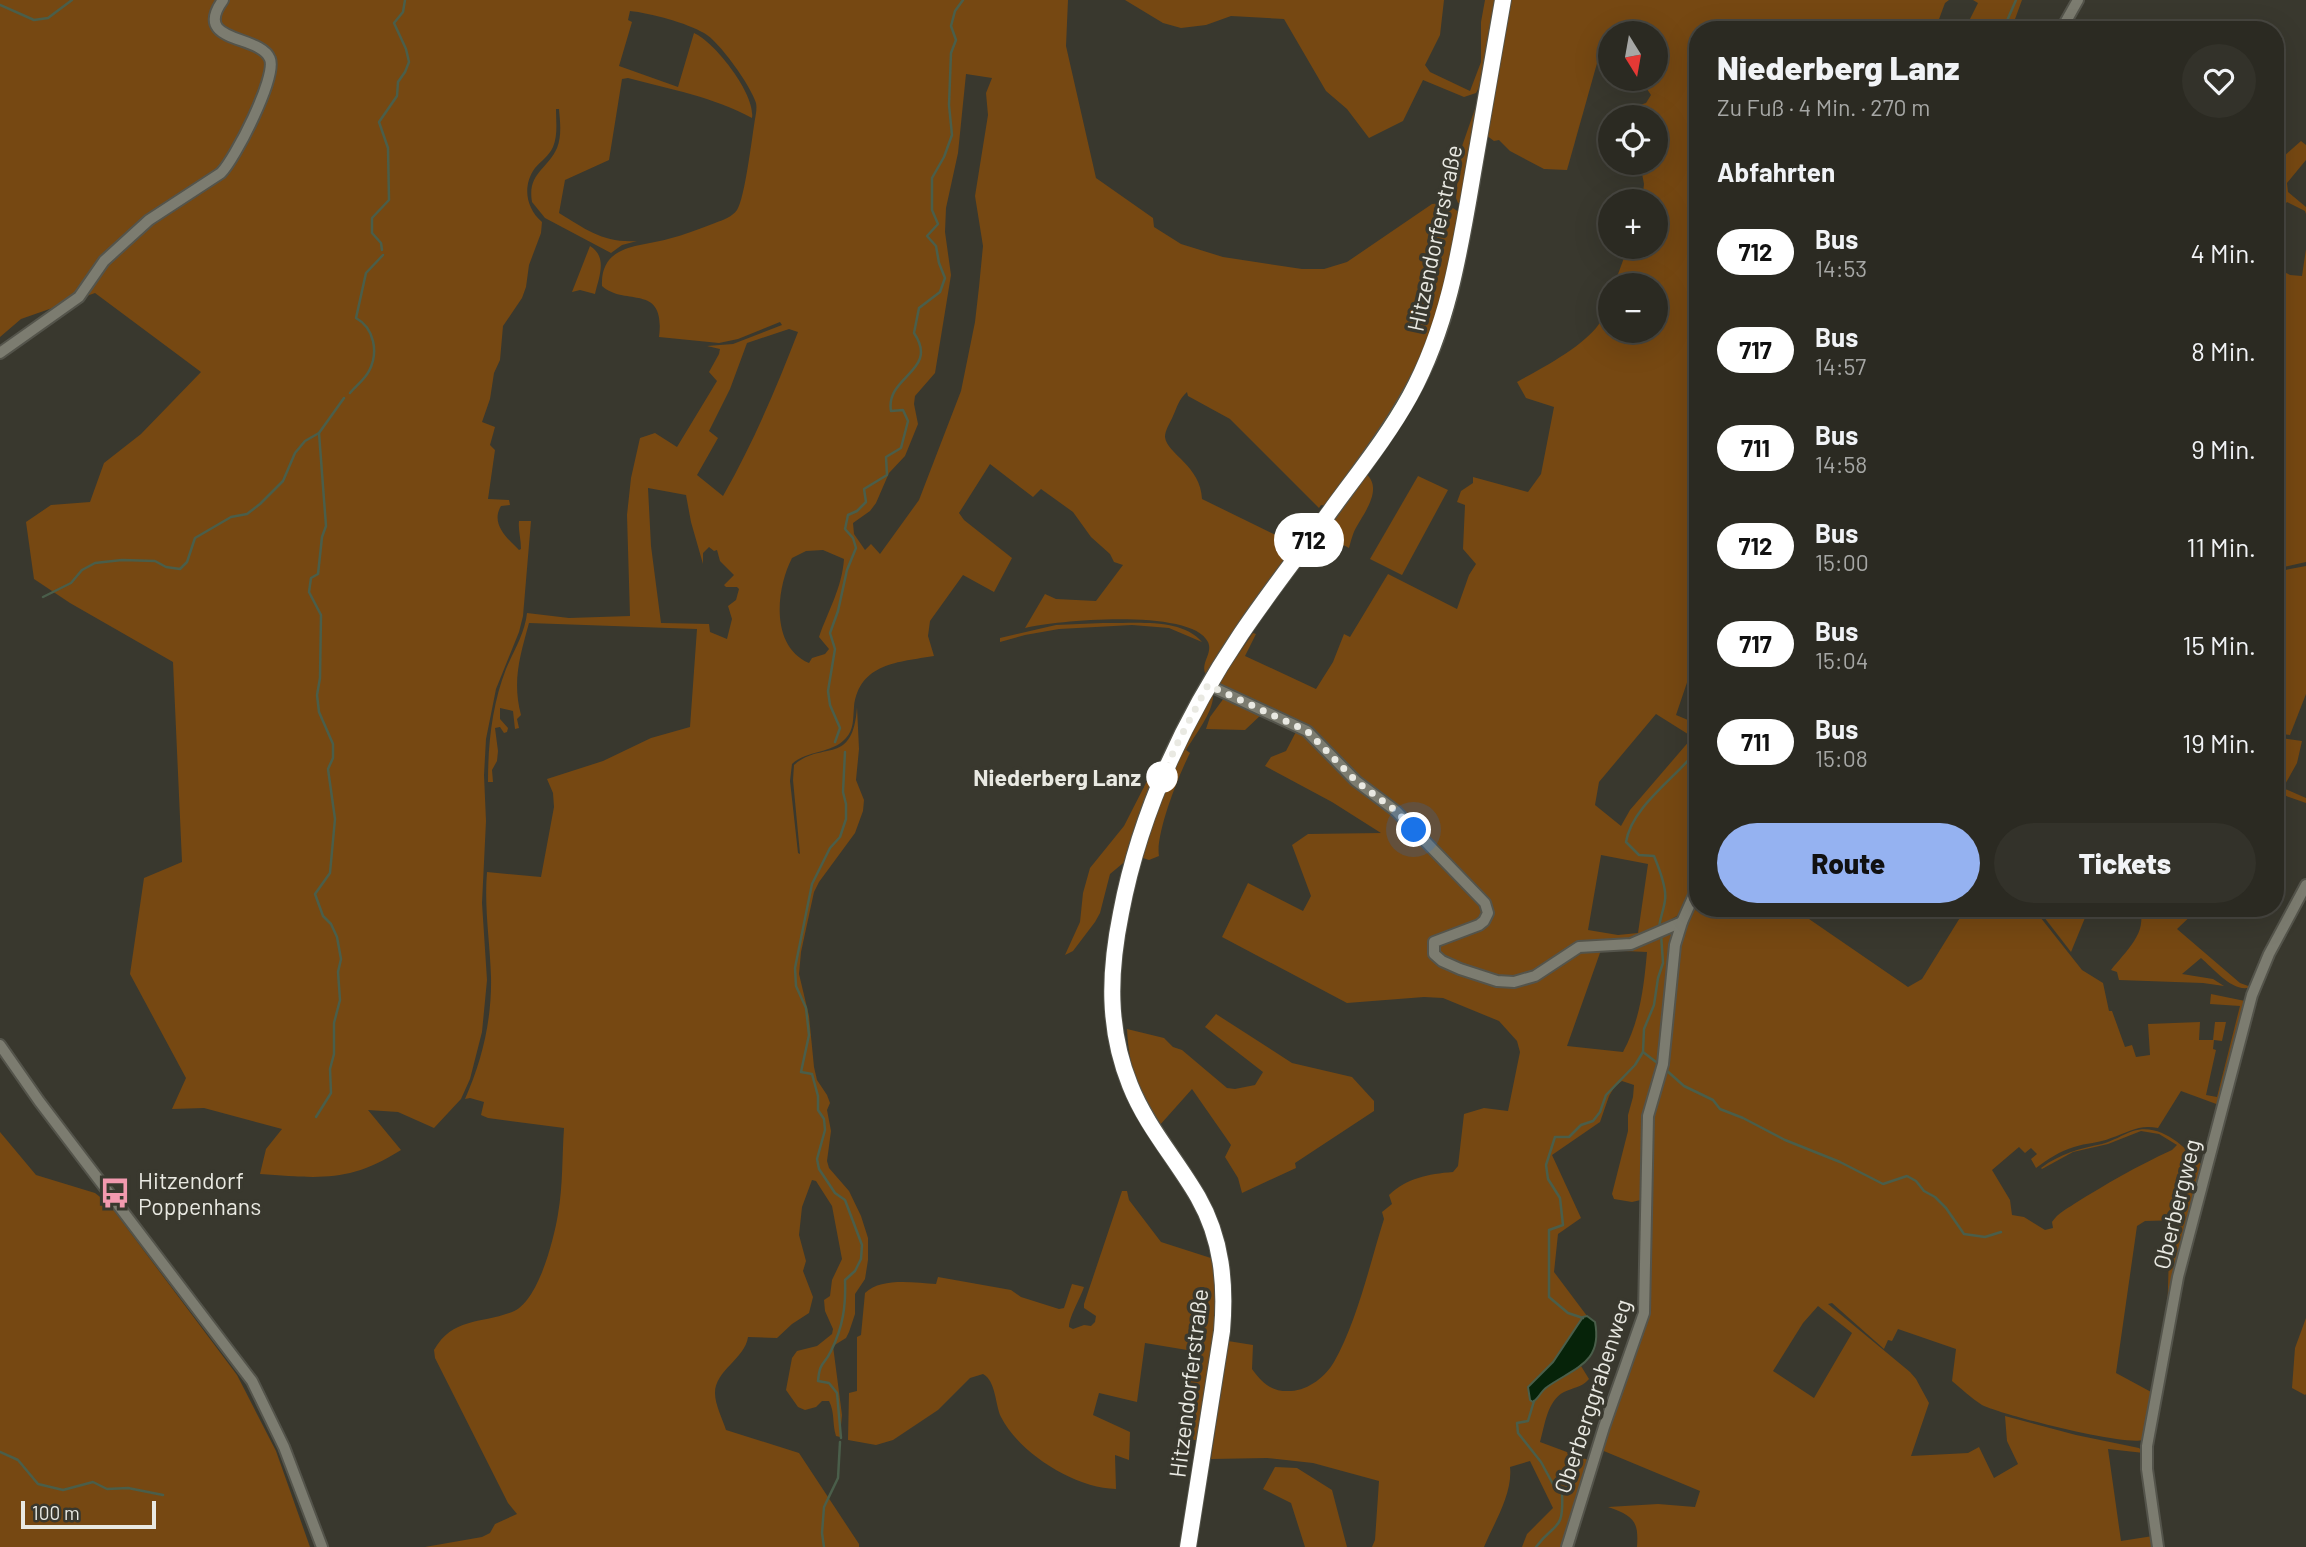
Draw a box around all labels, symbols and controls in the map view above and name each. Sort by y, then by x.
north arrow [1598,21,1668,91]
map controls [1598,21,1668,343]
button: heart [2182,44,2256,118]
text: Niederberg Lanz [1717,47,1960,87]
text: Zu Fuß · 4 Min. · 270 m [1717,93,1930,121]
button: locate [1598,105,1668,175]
street label: Hitzendorferstraße [1401,142,1467,334]
text: Abfahrten [1717,156,1835,187]
button: + [1598,189,1668,259]
text: Bus [1815,223,1858,254]
text: 712 [1738,237,1773,266]
text: 4 Min. [2191,237,2256,268]
text: 14:53 [1815,254,1867,282]
button: − [1598,273,1668,343]
text: Bus [1815,321,1858,352]
text: 717 [1739,335,1772,364]
text: 8 Min. [2191,335,2256,366]
text: 14:57 [1815,352,1866,380]
text: Bus [1815,419,1858,450]
text: 711 [1741,433,1770,462]
text: 9 Min. [2191,433,2256,464]
text: 14:58 [1815,450,1867,478]
line badge: 712 [1269,517,1349,563]
text: Bus [1815,517,1858,548]
text: 712 [1292,525,1326,554]
text: 712 [1738,531,1773,560]
text: 11 Min. [2187,531,2256,562]
text: 15:00 [1815,548,1869,576]
text: Bus [1815,615,1858,646]
text: 717 [1739,629,1772,658]
text: 15 Min. [2182,629,2256,660]
text: 15:04 [1815,646,1868,674]
text: Bus [1815,713,1858,744]
text: 711 [1741,727,1770,756]
text: 19 Min. [2182,727,2256,758]
text: 15:08 [1815,744,1868,772]
marker: Niederberg Lanz [1147,762,1177,792]
place label: Niederberg Lanz [973,763,1141,791]
your location [1396,812,1431,847]
button: Route [1717,823,1980,903]
button: Tickets [1994,823,2256,903]
street label: Oberbergweg [2146,1136,2206,1272]
place label: Hitzendorf Poppenhans [138,1166,261,1220]
bus stop icon: Hitzendorf Poppenhans [98,1176,132,1210]
street label: Hitzendorferstraße [1163,1287,1213,1479]
street label: Oberberggrabenweg [1547,1295,1637,1497]
scale bar [21,1498,156,1530]
text: 100 m [32,1501,80,1524]

